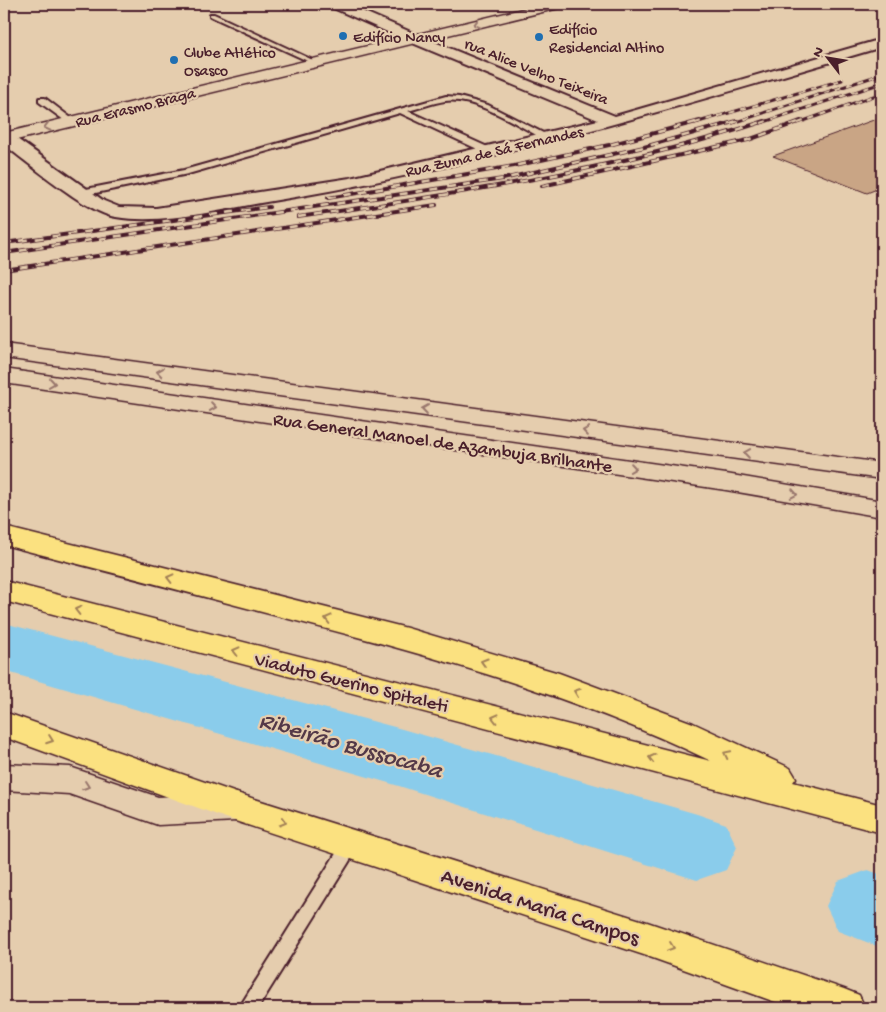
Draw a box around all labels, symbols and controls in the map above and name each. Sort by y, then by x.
one-way arrow [473,18,482,29]
place label: Edifício Residencial Altino [549,22,664,59]
marker: Edifício Nancy [337,30,349,42]
place label: Edifício Nancy [353,30,446,49]
marker: Edifício Residencial Altino [533,31,545,43]
north arrow [804,32,854,82]
street label: rua Alice Velho Teixeira [461,36,612,111]
text: N [809,44,829,61]
place label: Clube Atlético Osasco [184,45,276,82]
marker: Clube Atlético Osasco [168,54,180,66]
street label: Rua Erasmo Braga [74,85,199,134]
one-way arrow [44,122,52,132]
street label: Rua Zuma de Sá Fernandes [404,123,587,183]
one-way arrow [156,368,165,378]
one-way arrow [48,378,56,388]
one-way arrow [209,401,217,412]
one-way arrow [421,404,429,415]
street label: Rua General Manoel de Azambuja Brilhante [271,409,614,480]
one-way arrow [582,426,590,437]
one-way arrow [743,448,751,459]
one-way arrow [629,463,638,473]
one-way arrow [789,488,798,498]
one-way arrow [167,574,175,584]
one-way arrow [75,606,83,616]
one-way arrow [323,614,332,625]
one-way arrow [231,646,240,657]
street label: Viaduto Guerino Spitaleti [251,649,450,720]
one-way arrow [481,658,489,668]
one-way arrow [573,688,582,698]
water label: Ribeirão Bussocaba [255,707,447,788]
one-way arrow [491,713,499,723]
one-way arrow [45,734,53,744]
one-way arrow [724,750,733,760]
one-way arrow [648,753,657,764]
one-way arrow [82,781,90,791]
one-way arrow [278,816,287,826]
street label: Avenida Maria Campos [437,864,643,953]
one-way arrow [666,941,675,951]

